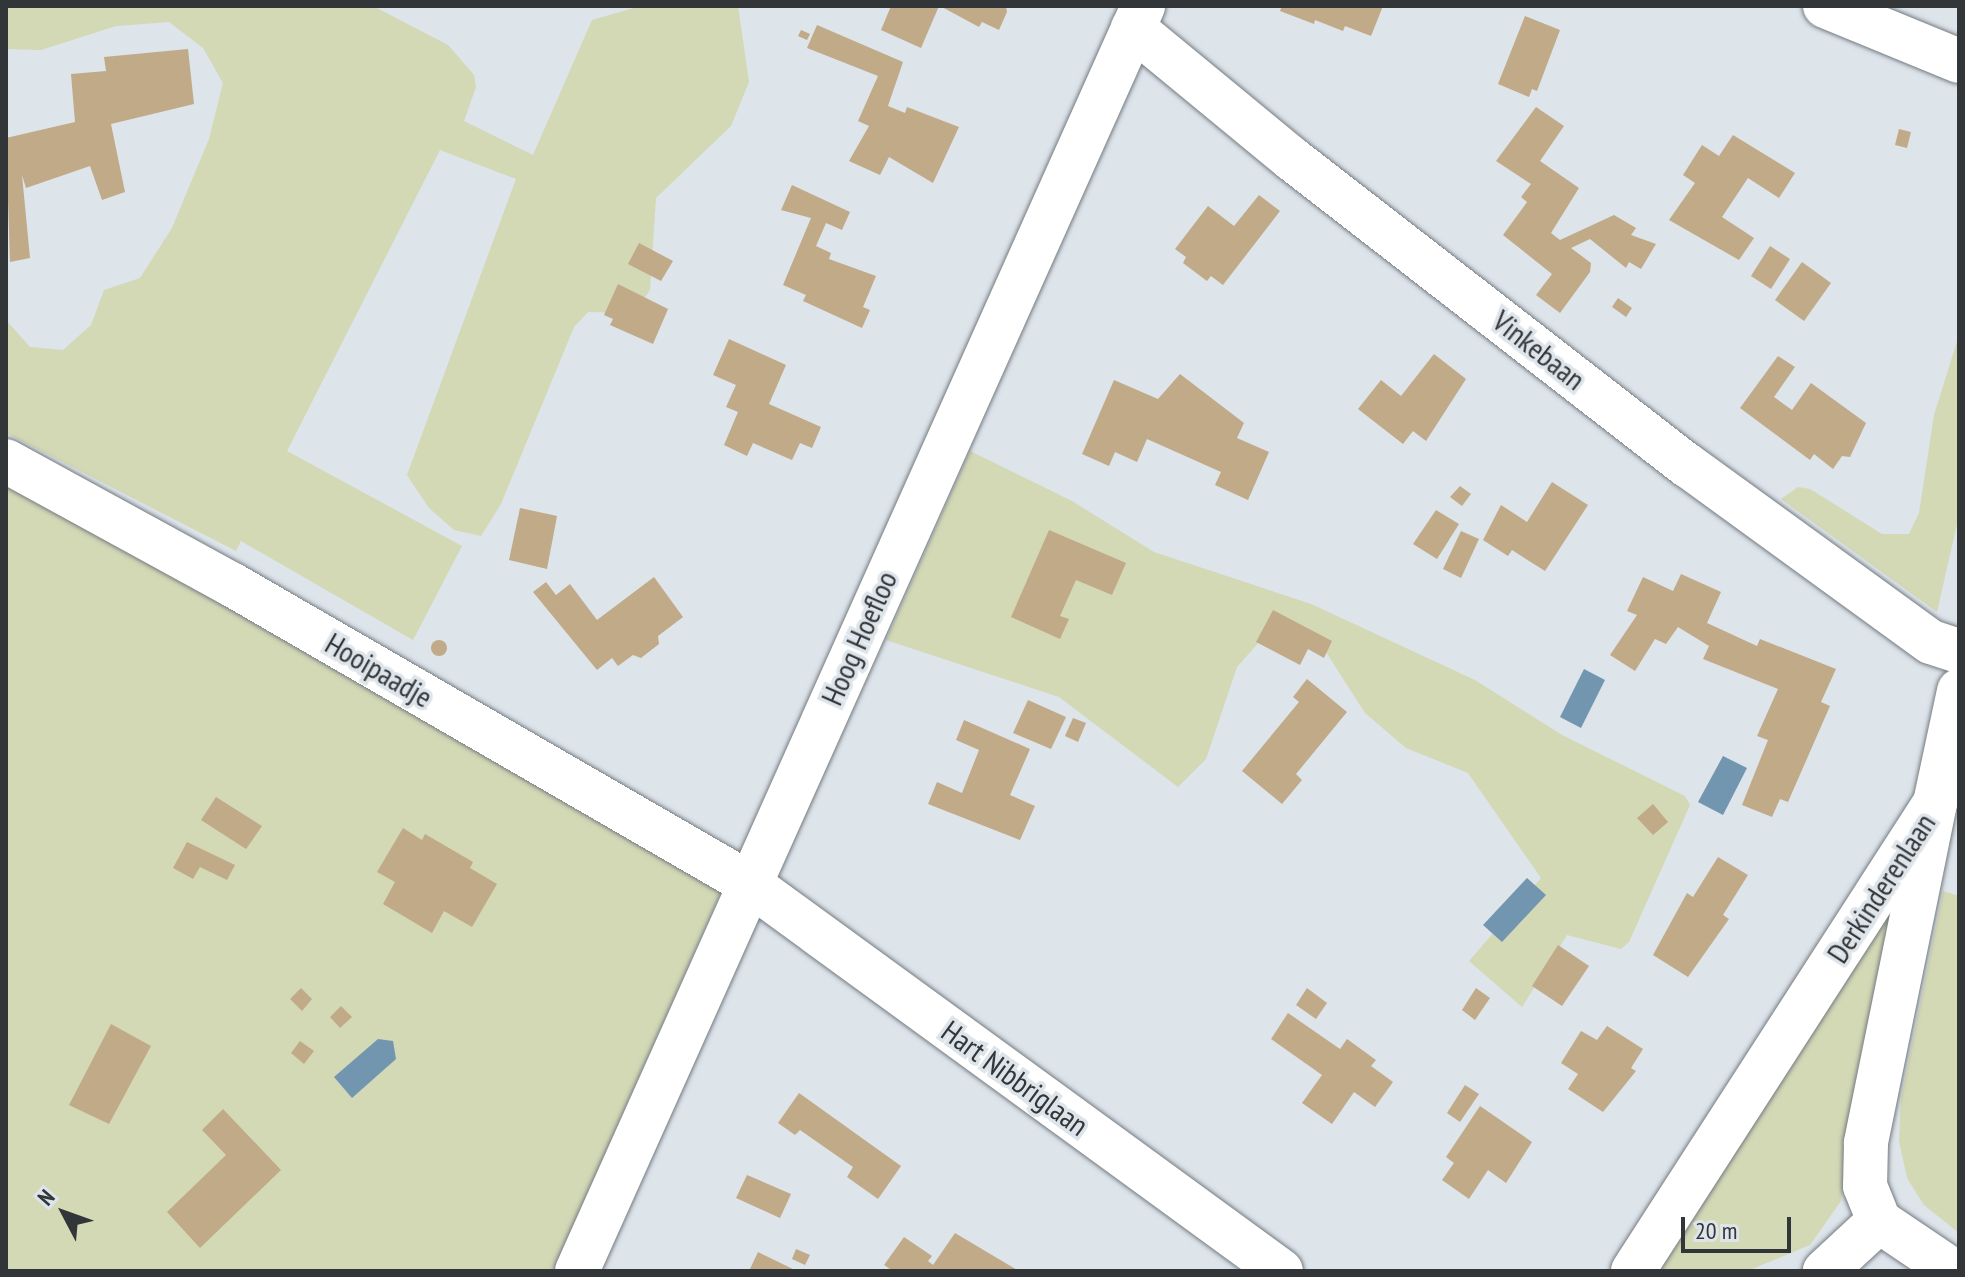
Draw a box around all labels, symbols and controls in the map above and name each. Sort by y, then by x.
street label: Vinkebaan [1486,303,1592,397]
street label: Hoog Hoefloo [814,565,904,711]
street label: Hooipaadje [319,625,439,715]
street label: Derkinderenlaan [1819,806,1943,970]
street label: Hart Nibbriglaan [935,1013,1095,1143]
north arrow [24,1173,104,1253]
text: N [31,1184,60,1211]
scale bar [1685,1201,1795,1251]
text: 20 m [1695,1215,1737,1246]

